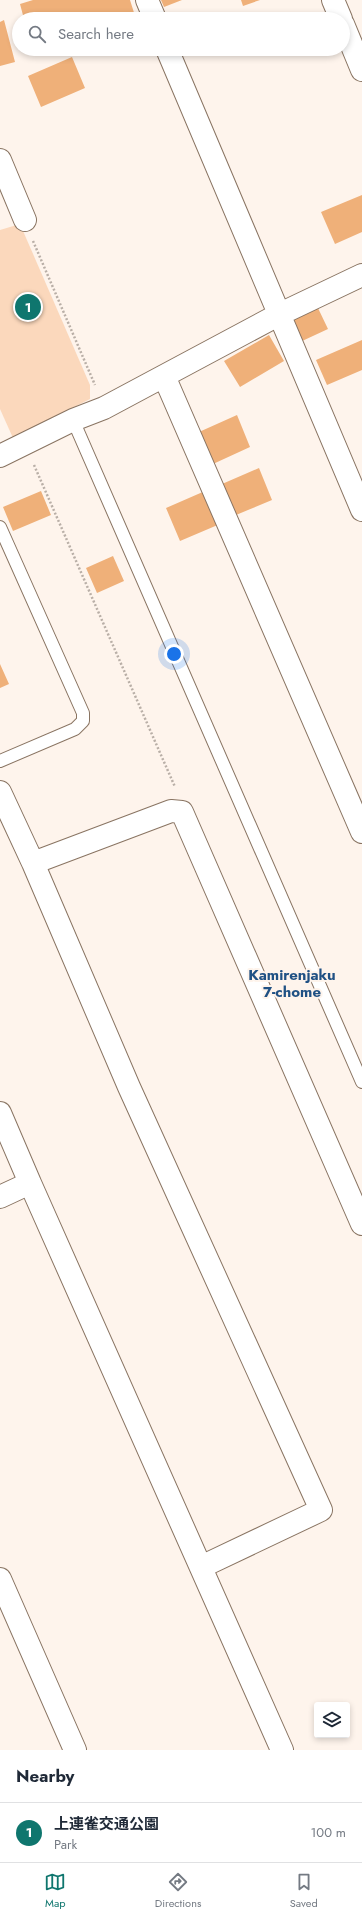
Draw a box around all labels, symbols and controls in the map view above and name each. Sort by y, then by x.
search box [12,12,350,56]
icon: search [26,23,48,45]
text: Search here [58,23,134,45]
pin: 1 [15,292,41,322]
your location [164,644,184,664]
district label: Kamirenjaku 7-chome [248,964,336,1003]
map controls [314,1702,350,1738]
button: layers [314,1702,350,1738]
text: Nearby [16,1764,74,1788]
text: 上連雀交通公園 [54,1813,159,1835]
text: 1 [26,1823,32,1842]
text: 100 m [311,1823,346,1842]
text: Park [54,1835,77,1854]
tab: Map [44,1871,66,1911]
tab: Directions [155,1871,201,1911]
tab: Saved [290,1871,318,1911]

